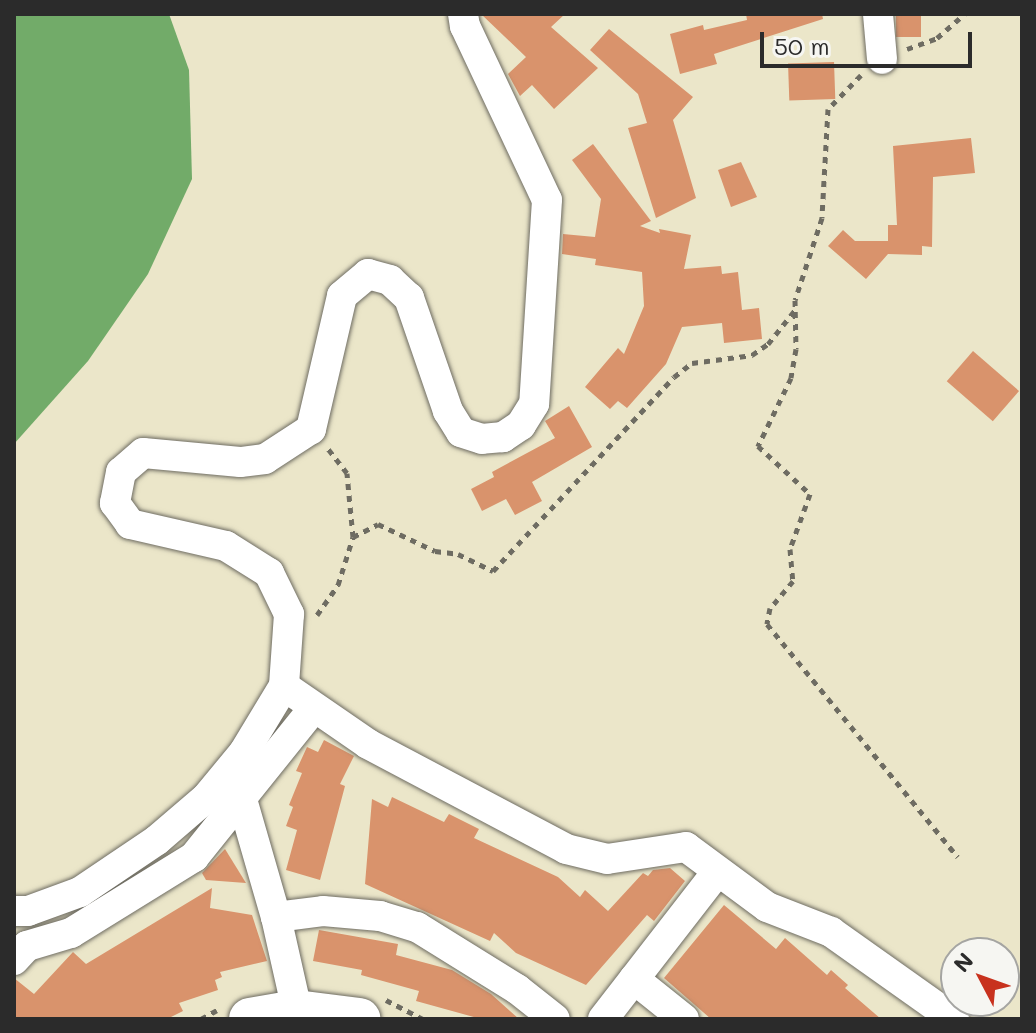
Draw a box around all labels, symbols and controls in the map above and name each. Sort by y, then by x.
scale bar [764,16,976,66]
text: 50 m [774,30,830,61]
north arrow [940,937,1020,1017]
text: N [947,946,979,978]

